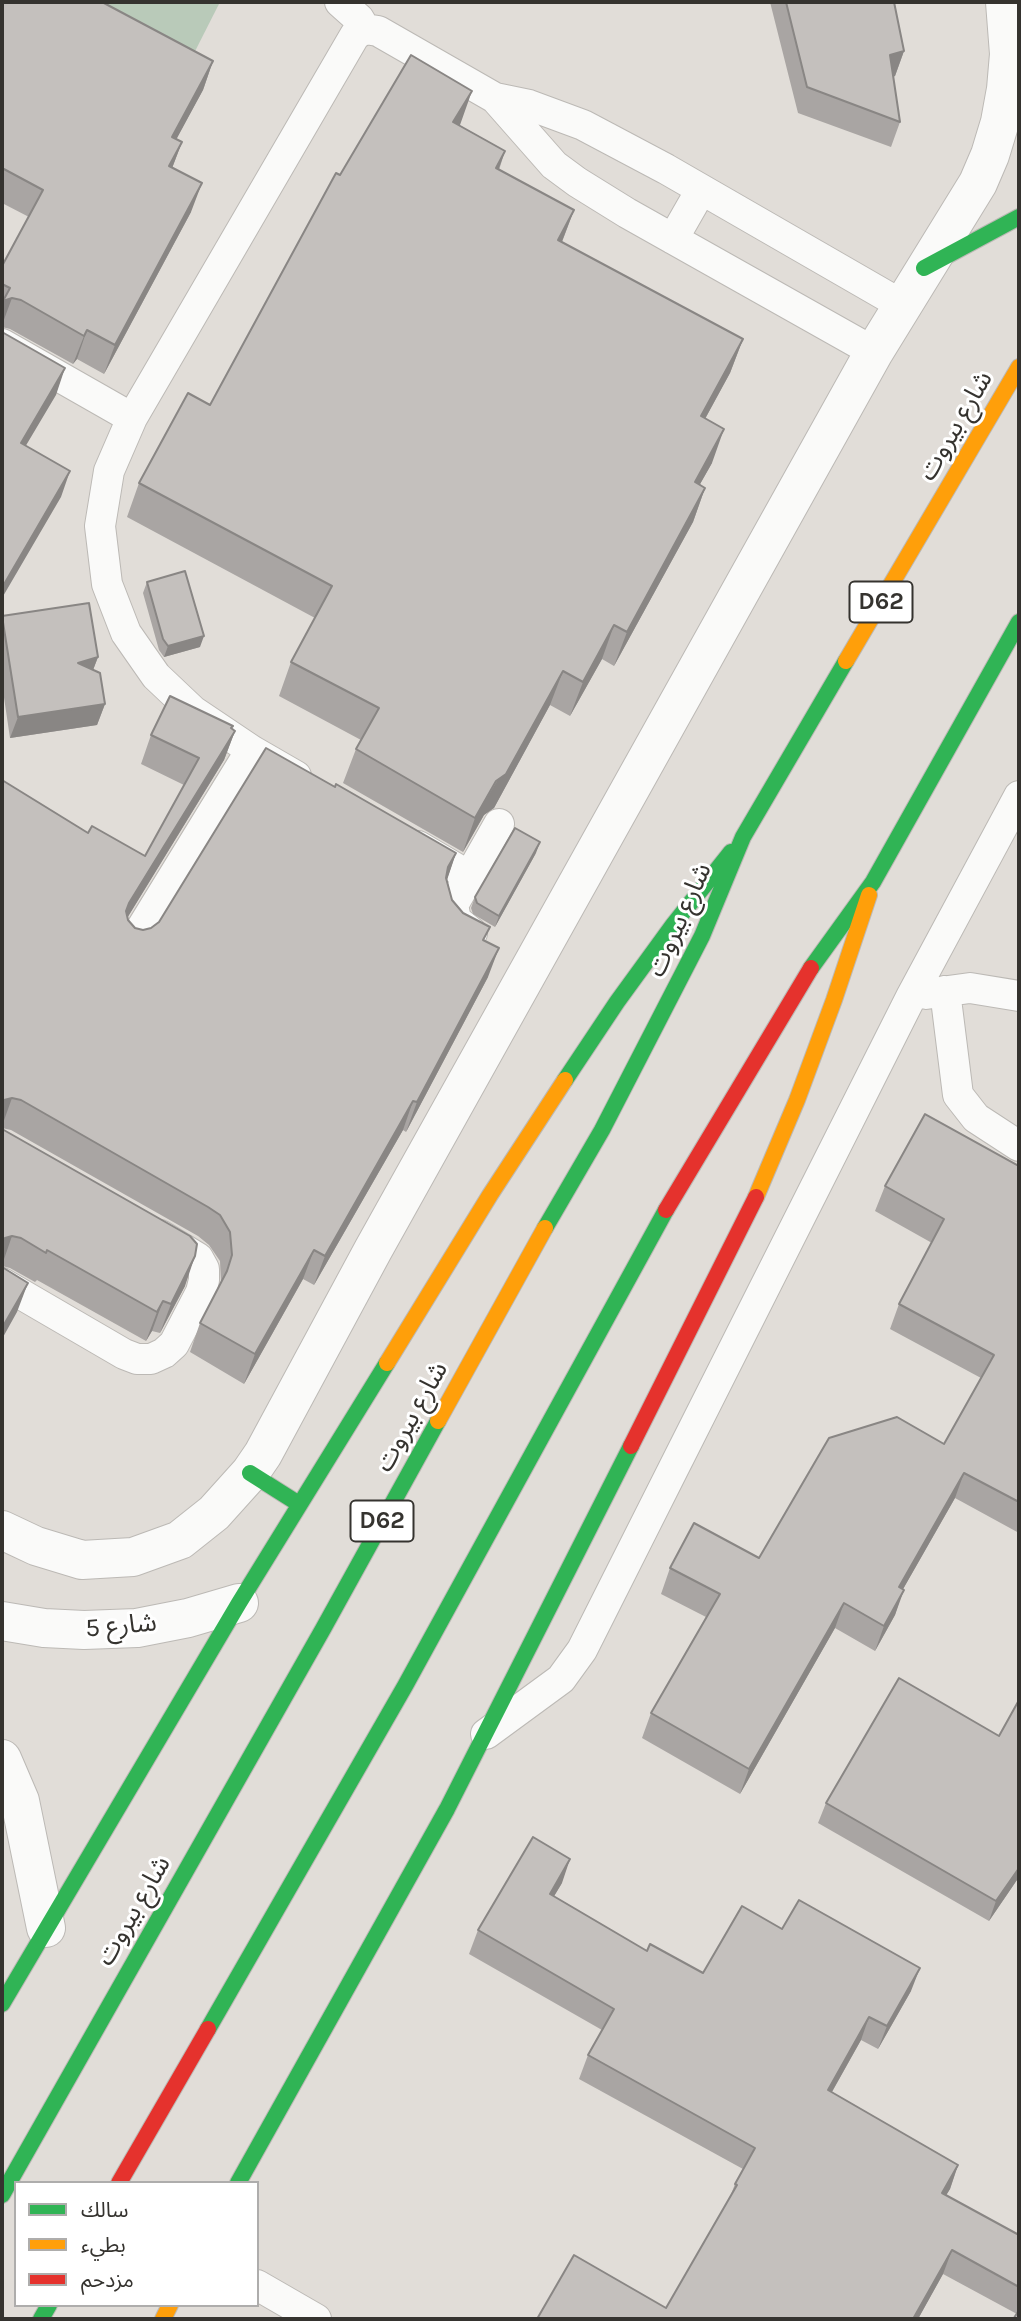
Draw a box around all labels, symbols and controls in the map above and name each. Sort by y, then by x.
street label: شارع بيروت [912,366,1000,486]
road number: D62 [850,582,912,622]
street label: شارع بيروت [641,858,719,982]
street label: شارع بيروت [369,1356,455,1478]
road number: D62 [350,1500,414,1541]
street label: شارع 5 [84,1607,158,1645]
street label: شارع بيروت [90,1851,178,1971]
legend [14,2181,259,2307]
text: سالك [81,2198,128,2222]
text: بطيء [81,2233,126,2257]
text: مزدحم [81,2268,134,2292]

